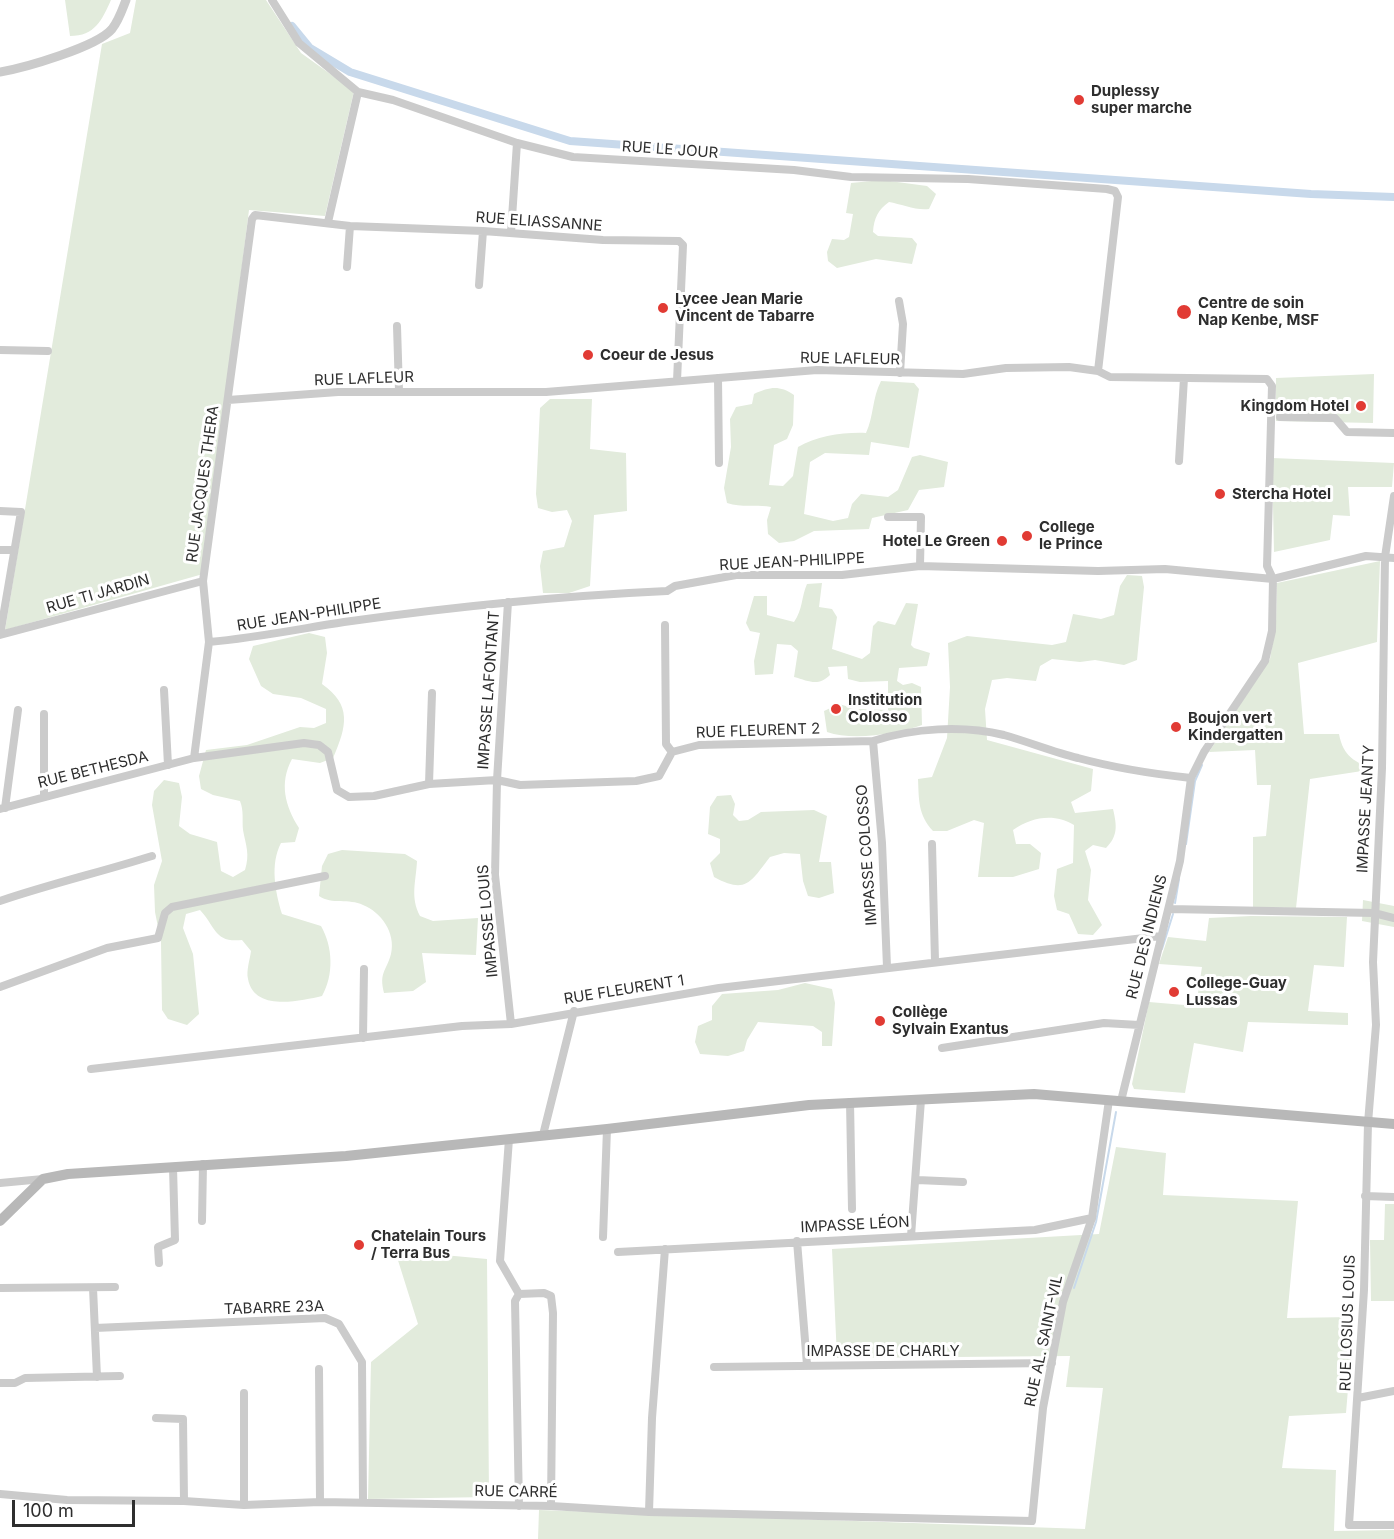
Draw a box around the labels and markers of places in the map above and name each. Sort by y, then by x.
place label: Duplessy super marche [1091,82,1192,117]
marker: Duplessy super marche [1072,93,1086,107]
place label: Lycee Jean Marie Vincent de Tabarre [675,290,815,325]
place label: Centre de soin Nap Kenbe, MSF [1198,294,1319,329]
marker: Lycee Jean Marie Vincent de Tabarre [656,301,670,315]
marker: Centre de soin Nap Kenbe, MSF [1175,303,1193,321]
place label: Coeur de Jesus [600,346,714,364]
marker: Coeur de Jesus [581,348,595,362]
place label: Kingdom Hotel [1241,397,1349,415]
marker: Kingdom Hotel [1354,399,1368,413]
place label: Stercha Hotel [1232,485,1331,503]
marker: Stercha Hotel [1213,487,1227,501]
place label: College le Prince [1039,518,1103,553]
marker: College le Prince [1020,529,1034,543]
place label: Hotel Le Green [883,532,990,550]
marker: Hotel Le Green [995,534,1009,548]
place label: Institution Colosso [848,691,922,726]
marker: Institution Colosso [829,702,843,716]
place label: Boujon vert Kindergatten [1188,709,1283,744]
marker: Boujon vert Kindergatten [1169,720,1183,734]
place label: College-Guay Lussas [1186,974,1287,1009]
marker: College-Guay Lussas [1167,985,1181,999]
place label: Collège Sylvain Exantus [892,1003,1009,1038]
marker: Collège Sylvain Exantus [873,1014,887,1028]
place label: Chatelain Tours / Terra Bus [371,1227,486,1262]
marker: Chatelain Tours / Terra Bus [352,1238,366,1252]

